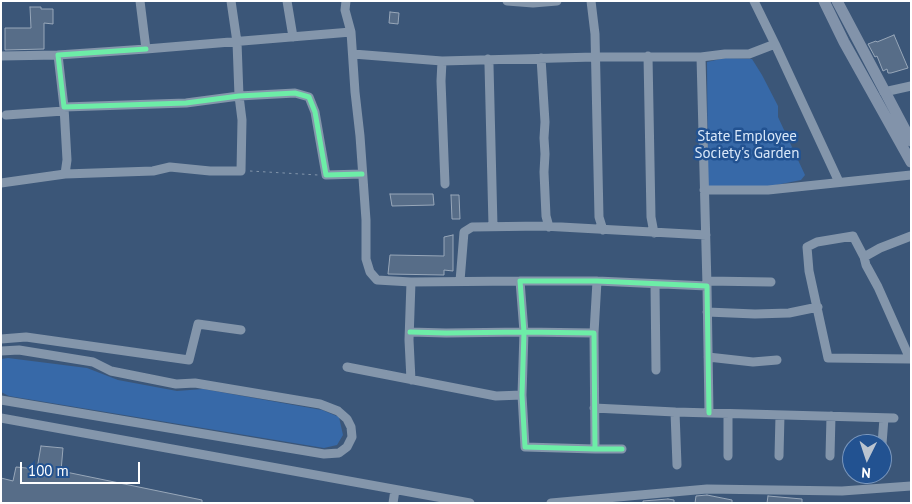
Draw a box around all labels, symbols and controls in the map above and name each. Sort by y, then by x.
park label: State Employee Society's Garden [695,128,799,163]
north arrow [842,434,892,484]
scale bar [22,452,142,484]
text: 100 m [28,461,69,480]
text: N [861,464,871,482]

